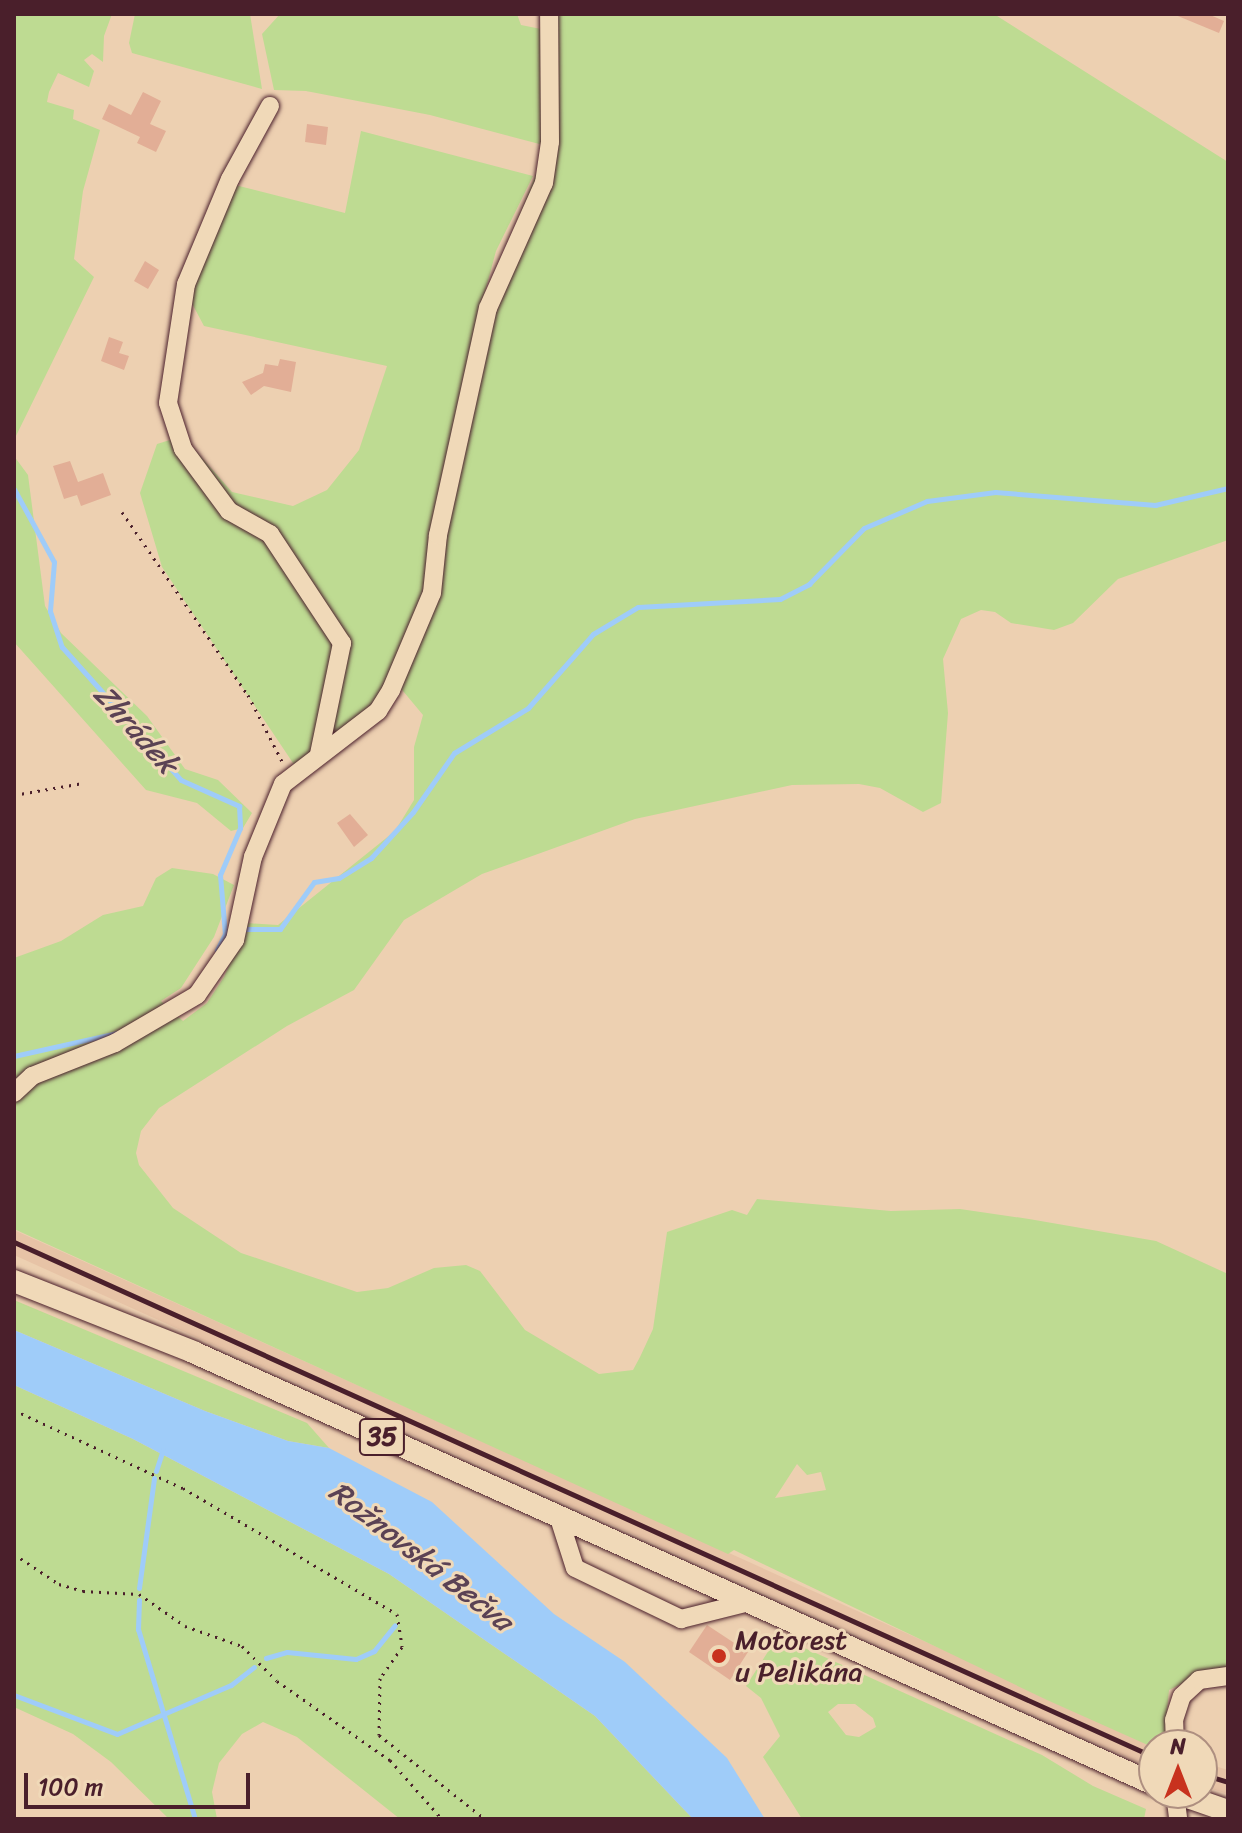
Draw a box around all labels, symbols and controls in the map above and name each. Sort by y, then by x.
water label: Zhrádek [86,677,186,781]
road number: 35 [358,1415,406,1459]
water label: Rožnovská Bečva [322,1473,520,1639]
place label: Motorest u Pelikána [735,1623,863,1689]
marker: Motorest u Pelikána [710,1647,728,1665]
text: N [1170,1727,1186,1766]
north arrow [1138,1729,1218,1809]
scale bar [28,1757,254,1807]
text: 100 m [38,1766,103,1808]

